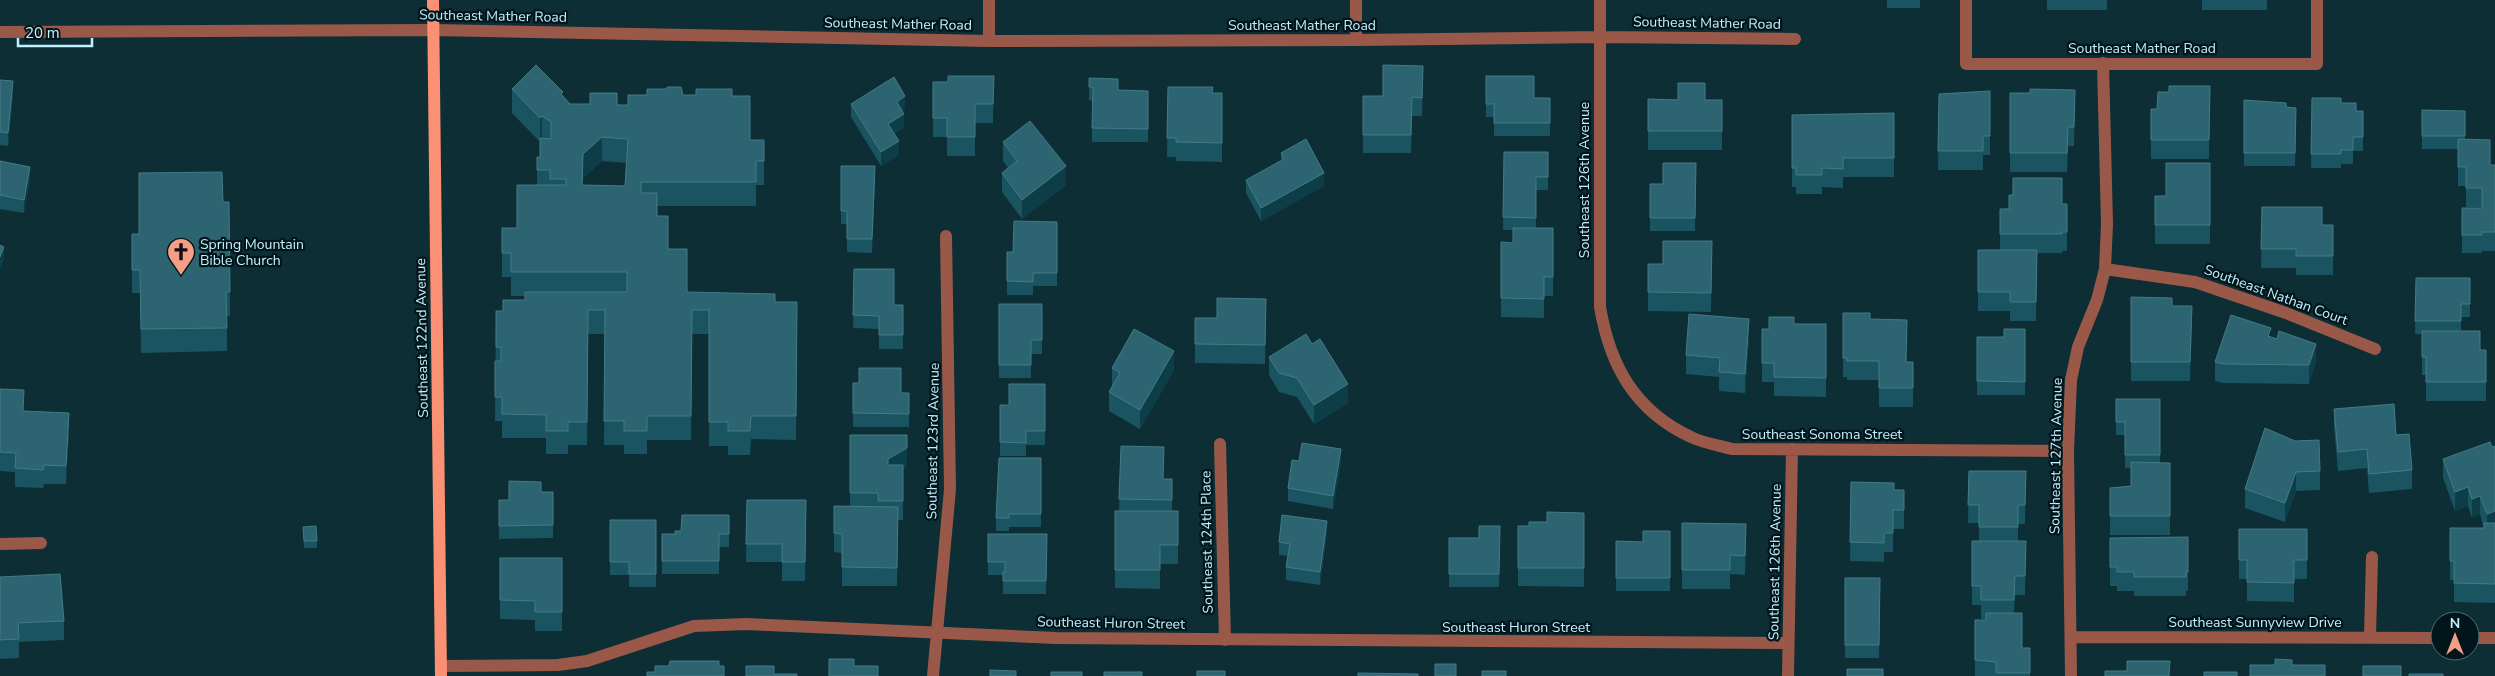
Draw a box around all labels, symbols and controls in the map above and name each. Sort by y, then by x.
street label: Southeast Mather Road [419,5,567,27]
street label: Southeast Mather Road [1633,12,1781,34]
street label: Southeast Mather Road [824,13,972,35]
scale bar [18,15,91,47]
street label: Southeast Mather Road [1228,16,1376,35]
text: 20 m [25,23,60,43]
street label: Southeast Mather Road [2068,39,2216,58]
street label: Southeast 126th Avenue [1575,102,1594,258]
place label: Spring Mountain Bible Church [200,235,304,270]
church icon: Spring Mountain Bible Church [166,237,196,276]
street label: Southeast 122nd Avenue [411,258,433,418]
street label: Southeast Nathan Court [2202,260,2351,330]
street label: Southeast 123rd Avenue [922,363,944,519]
street label: Southeast 127th Avenue [2045,378,2067,534]
street label: Southeast Sonoma Street [1742,425,1902,444]
street label: Southeast 124th Place [1196,470,1218,614]
street label: Southeast 126th Avenue [1764,484,1786,640]
north arrow [2430,611,2480,661]
street label: Southeast Huron Street [1037,612,1185,634]
street label: Southeast Sunnyview Drive [2168,613,2342,632]
text: N [2450,614,2460,633]
street label: Southeast Huron Street [1442,618,1590,637]

